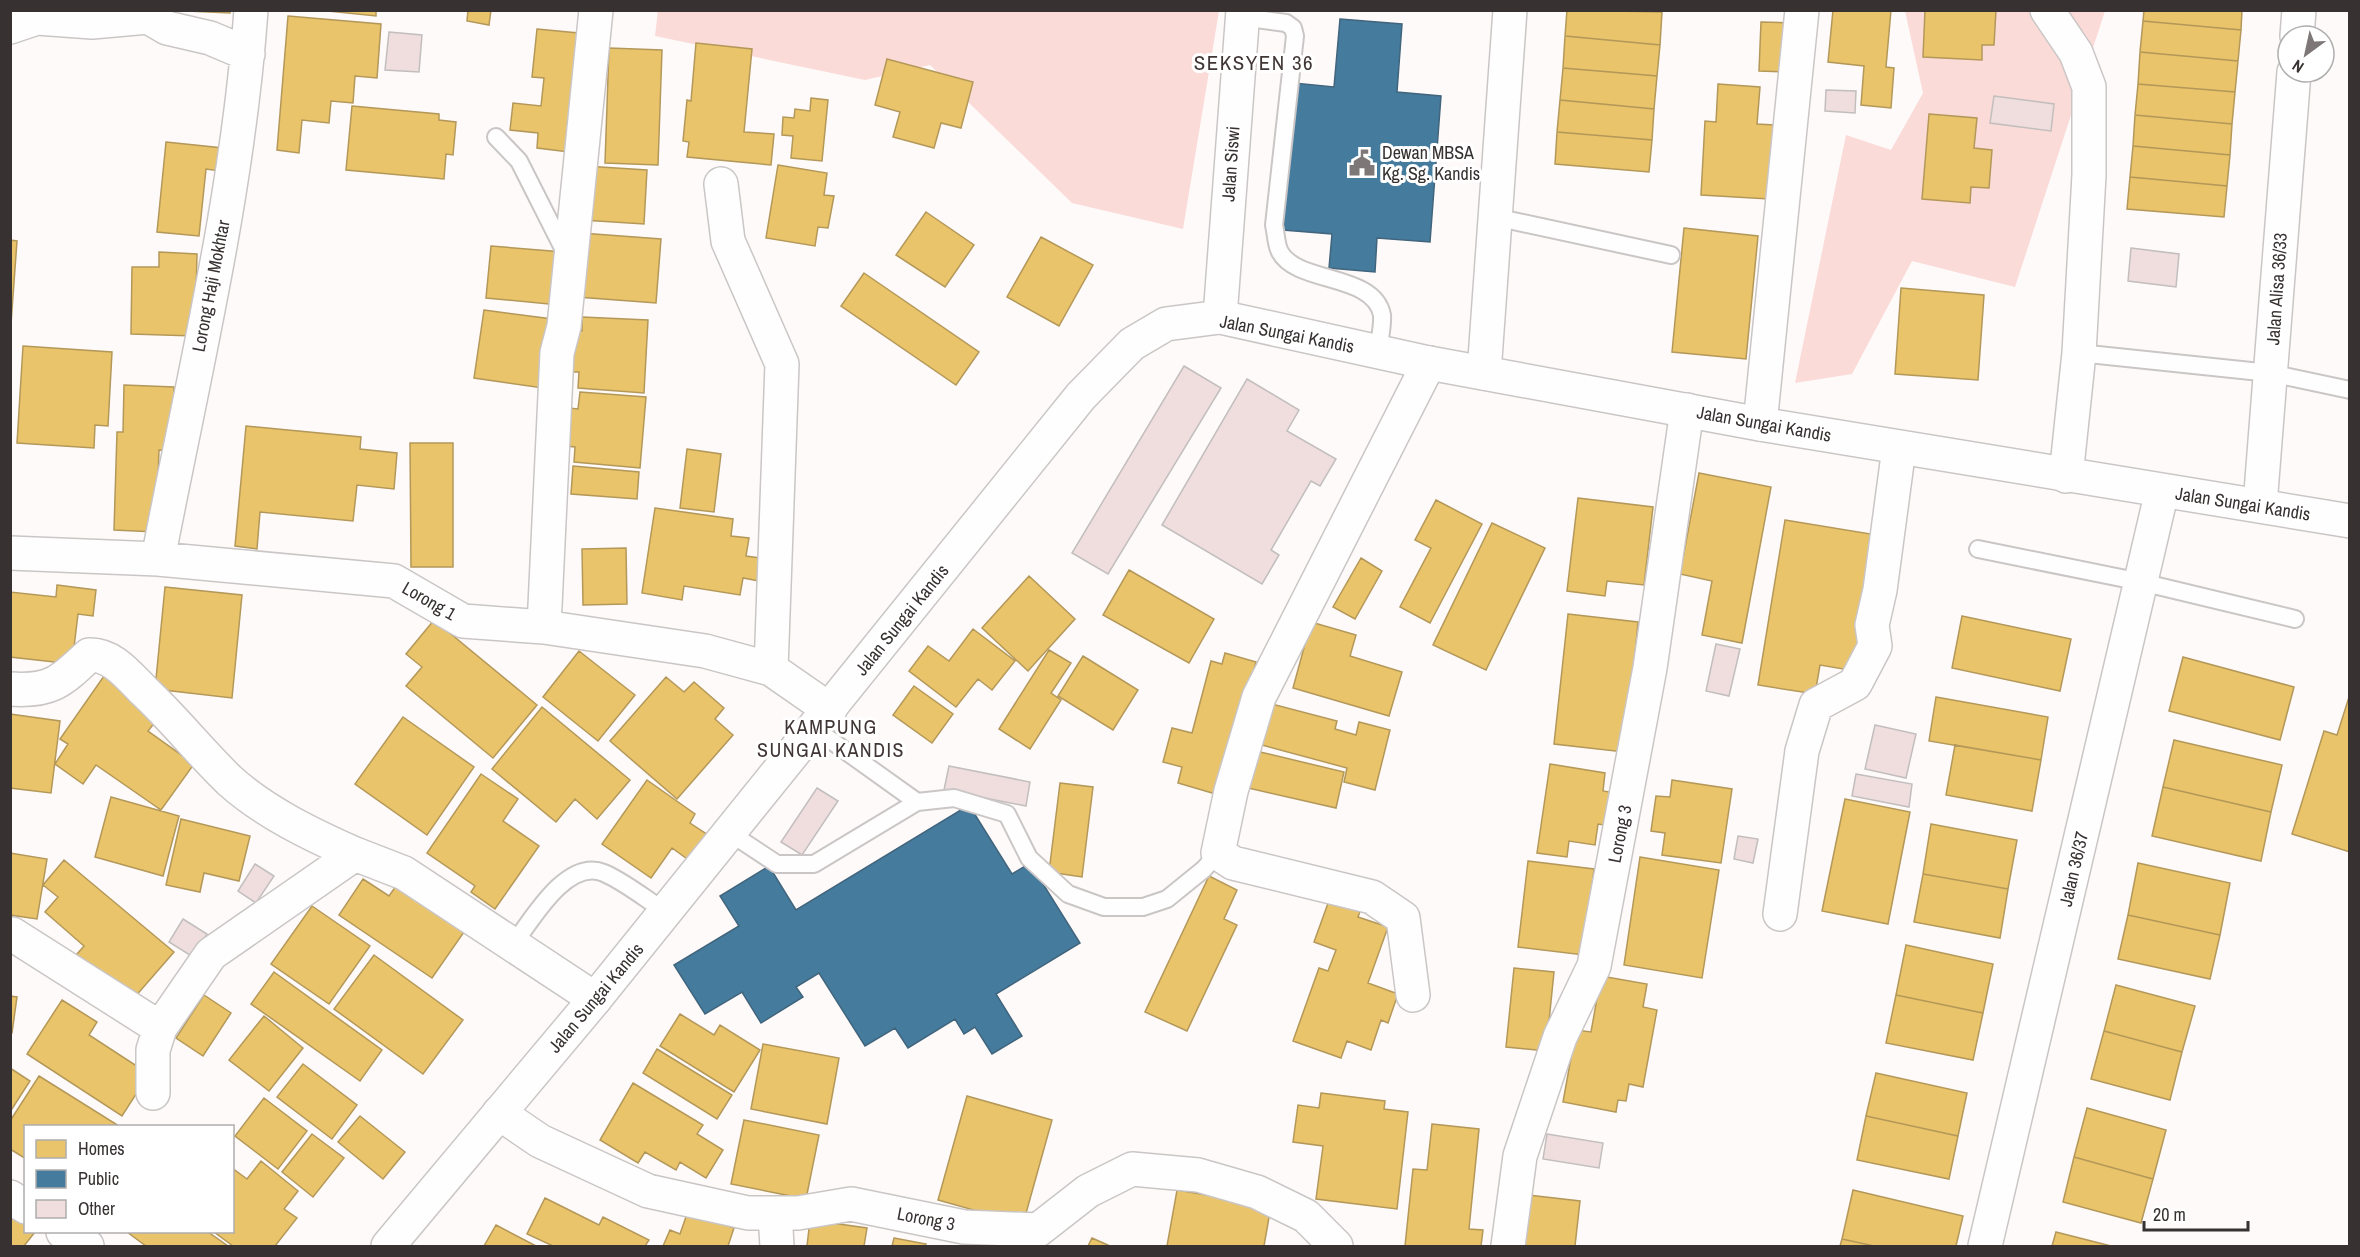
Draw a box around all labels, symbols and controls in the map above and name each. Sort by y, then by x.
north arrow [2276,24,2336,84]
district label: SEKSYEN 36 [1194,48,1314,77]
text: N [2288,55,2308,78]
street label: Jalan Siswi [1215,125,1246,202]
place label: Dewan MBSA Kg. Sg. Kandis [1382,140,1480,186]
public building icon: Dewan MBSA Kg. Sg. Kandis [1347,148,1377,178]
street label: Lorong Haji Mokhtar [185,218,236,354]
street label: Jalan Alisa 36/33 [2260,232,2293,346]
street label: Jalan Sungai Kandis [1218,308,1356,359]
street label: Jalan Sungai Kandis [1695,399,1833,448]
street label: Jalan Sungai Kandis [2174,481,2312,527]
street label: Jalan Sungai Kandis [849,559,954,680]
street label: Lorong 1 [398,575,461,626]
district label: KAMPUNG SUNGAI KANDIS [757,713,905,763]
street label: Lorong 3 [1602,803,1637,865]
street label: Jalan 36/37 [2053,829,2094,909]
street label: Jalan Sungai Kandis [542,937,649,1058]
legend [24,1125,234,1233]
text: Homes [78,1136,125,1161]
text: Public [78,1166,119,1191]
scale bar [2144,1194,2248,1232]
text: Other [78,1196,115,1221]
street label: Lorong 3 [895,1201,957,1236]
text: 20 m [2153,1202,2186,1227]

